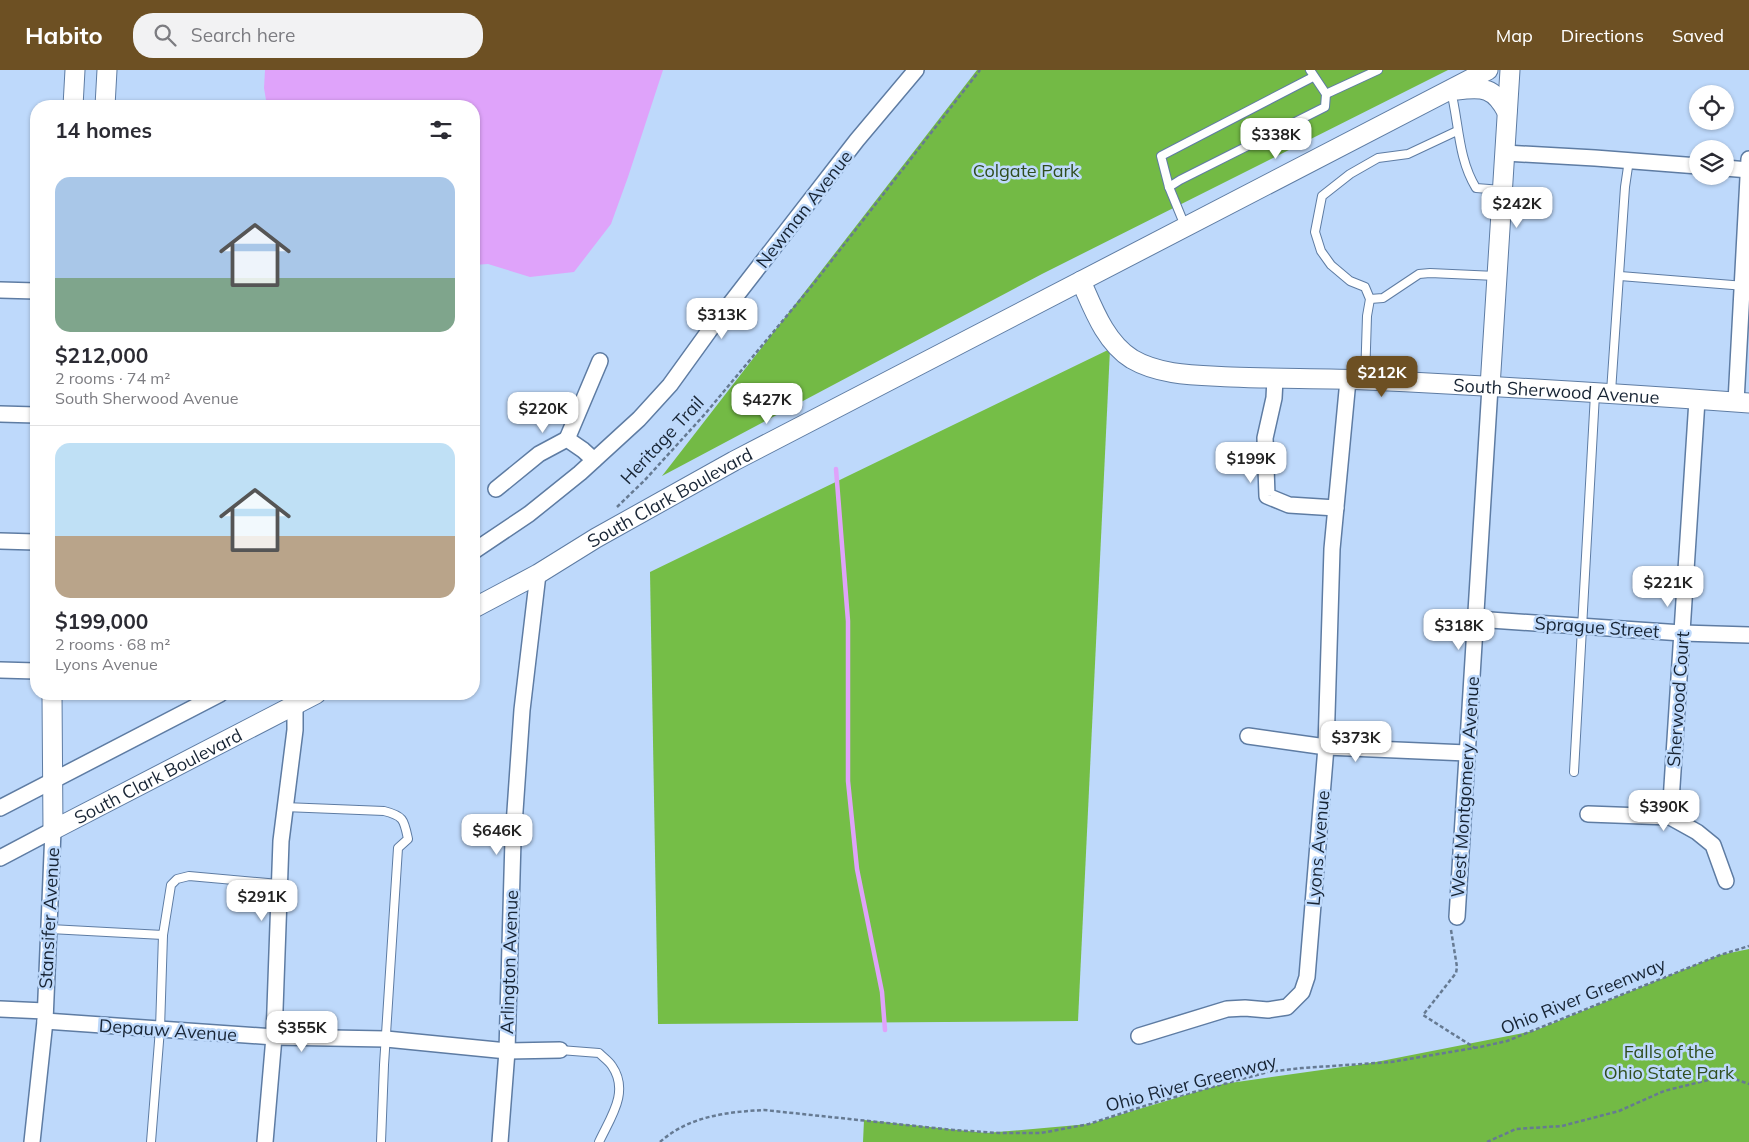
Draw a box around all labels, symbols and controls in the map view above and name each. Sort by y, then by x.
search box [133,13,483,58]
text: Habito [25,20,103,50]
icon: search [151,21,179,49]
text: Search here [191,23,295,47]
text: Map [1496,24,1533,47]
text: Directions [1561,24,1644,47]
text: Saved [1672,24,1724,47]
map controls [1689,85,1734,185]
button: locate [1689,85,1734,130]
icon: filters [427,116,455,144]
text: 14 homes [55,117,152,143]
pin: $338K [1241,118,1311,160]
text: $338K [1251,124,1301,144]
button: layers [1689,140,1734,185]
street label: Newman Avenue [751,145,857,273]
park label: Colgate Park [973,159,1080,182]
pin: $242K [1482,186,1552,229]
text: $242K [1492,193,1542,213]
icon: home [210,210,300,300]
pin: $313K [687,298,757,340]
text: $313K [697,304,747,324]
text: $212,000 [55,342,148,368]
pin: $212K [1347,356,1417,398]
text: $212K [1357,362,1407,382]
text: 2 rooms · 74 m² [55,368,170,388]
street label: South Sherwood Avenue [1453,373,1660,408]
pin: $427K [732,382,802,425]
text: South Sherwood Avenue [55,388,238,408]
text: $427K [742,389,792,409]
street label: Heritage Trail [615,391,709,489]
pin: $220K [508,392,578,434]
text: $220K [518,398,568,418]
street label: South Clark Boulevard [583,442,756,552]
pin: $199K [1216,442,1286,484]
text: $199K [1226,448,1276,468]
icon: home [210,475,300,565]
pin: $221K [1633,566,1703,608]
text: $221K [1643,572,1693,592]
text: $199,000 [55,608,148,634]
pin: $318K [1424,608,1494,651]
street label: Sprague Street [1534,611,1660,643]
text: $318K [1434,615,1484,635]
street label: Sherwood Court [1662,630,1694,768]
text: 2 rooms · 68 m² [55,634,170,654]
text: Lyons Avenue [55,654,158,674]
street label: West Montgomery Avenue [1446,676,1484,898]
pin: $373K [1321,720,1391,763]
street label: South Clark Boulevard [70,723,246,829]
text: $373K [1331,727,1381,747]
street label: Lyons Avenue [1302,789,1334,907]
pin: $390K [1629,790,1699,832]
text: $390K [1639,796,1689,816]
pin: $646K [462,814,532,856]
text: $646K [472,820,522,840]
street label: Stansifer Avenue [34,847,64,989]
pin: $291K [227,880,297,922]
text: $291K [237,886,287,906]
street label: Arlington Avenue [495,890,523,1034]
street label: Ohio River Greenway [1497,952,1669,1040]
pin: $355K [267,1010,337,1053]
street label: Depauw Avenue [98,1014,238,1046]
text: $355K [277,1017,327,1037]
park label: Falls of the Ohio State Park [1604,1040,1735,1084]
street label: Ohio River Greenway [1103,1049,1280,1117]

